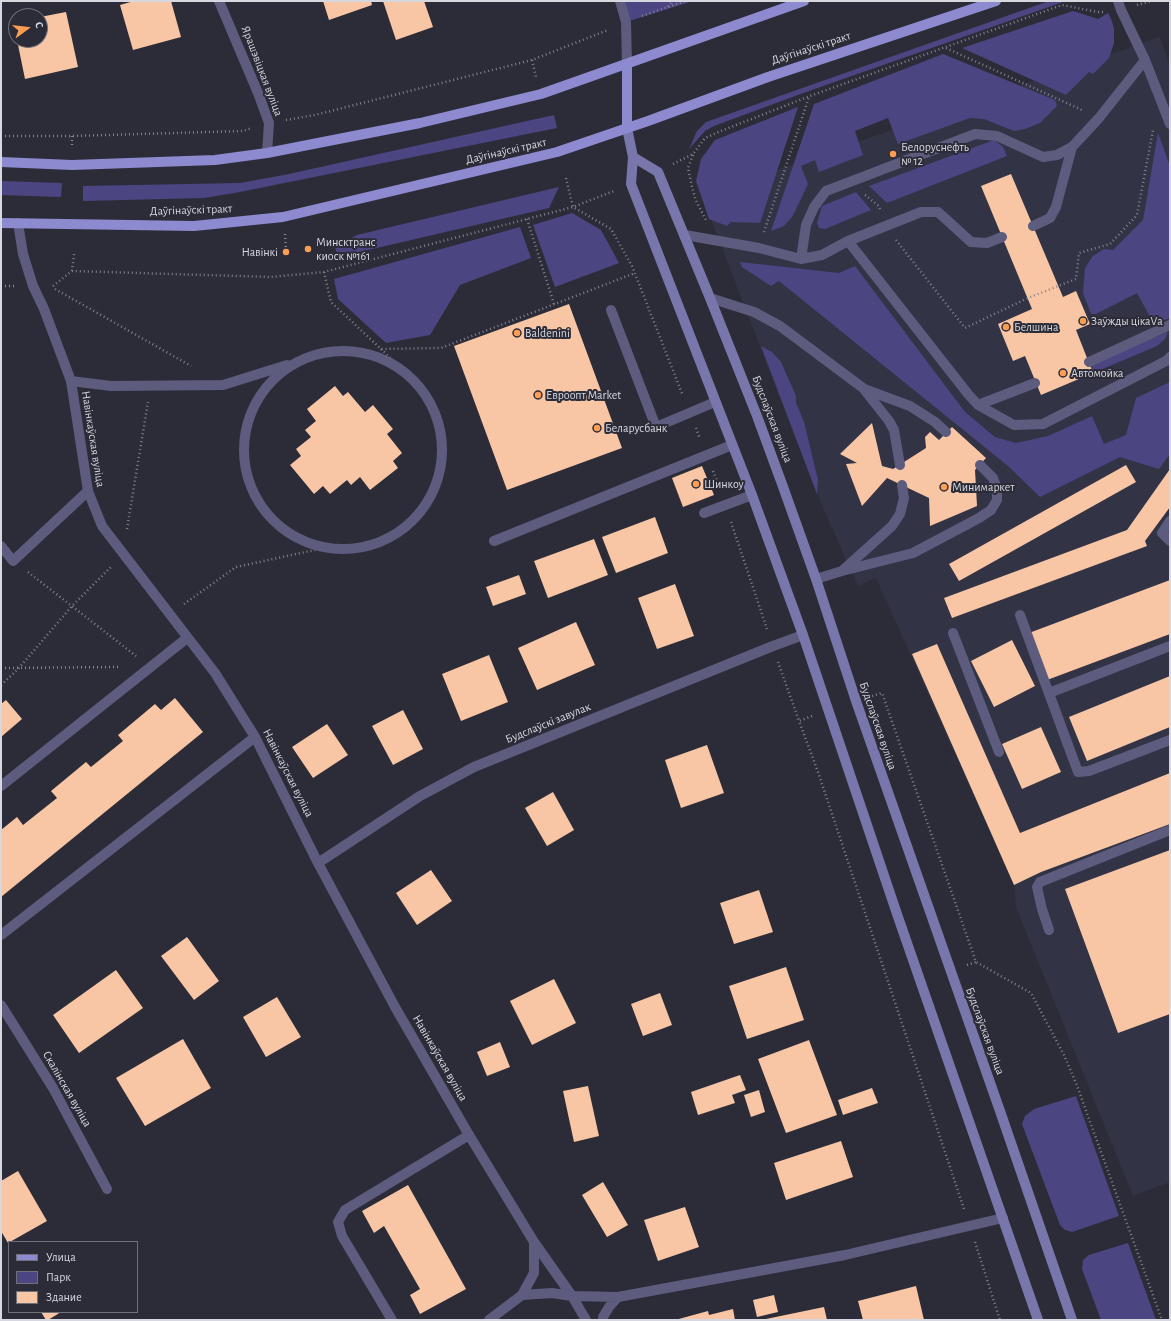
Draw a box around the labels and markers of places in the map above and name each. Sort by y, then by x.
place label: Белоруснефть № 12 [901,140,969,168]
marker: Белоруснефть № 12 [888,149,898,159]
place label: Минсктранс киоск №161 [316,235,376,263]
marker: Минсктранс киоск №161 [303,244,313,254]
place label: Навінкі [241,245,278,259]
marker: Навінкі [281,247,291,257]
place label: Заўжды цікаVа [1091,314,1163,328]
marker: Заўжды цікаVа [1078,316,1088,326]
place label: Белшина [1014,320,1058,334]
marker: Белшина [1001,322,1011,332]
place label: Baldenini [525,326,570,340]
marker: Baldenini [512,328,522,338]
place label: Автомойка [1071,366,1123,380]
marker: Автомойка [1058,368,1068,378]
place label: Евроопт Market [546,388,621,402]
marker: Евроопт Market [533,390,543,400]
place label: Беларусбанк [605,421,667,435]
marker: Беларусбанк [592,423,602,433]
place label: Шинкоу [704,477,744,491]
marker: Шинкоу [691,479,701,489]
place label: Минимаркет [952,480,1014,494]
marker: Минимаркет [939,482,949,492]

